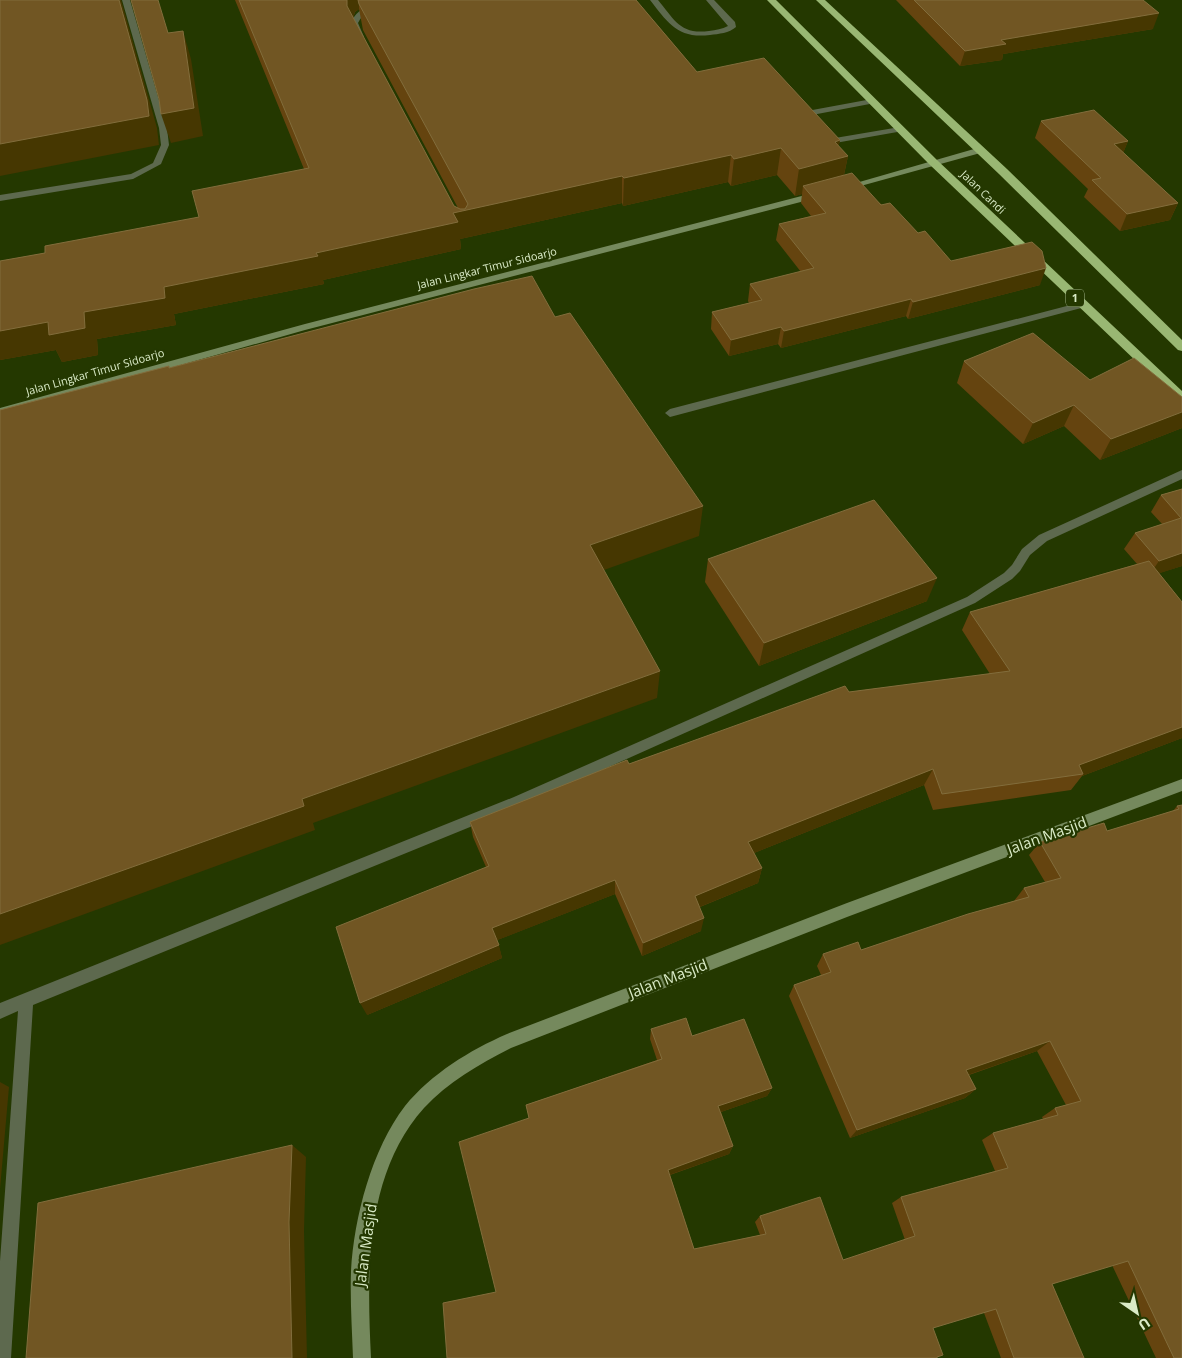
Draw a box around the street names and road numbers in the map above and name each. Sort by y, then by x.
street label: Jalan Candi [957,166,1009,217]
street label: Jalan Lingkar Timur Sidoarjo [415,243,559,292]
road number: 1 [1066,290,1084,306]
street label: Jalan Lingkar Timur Sidoarjo [23,344,166,399]
street label: Jalan Masjid [1002,811,1089,859]
street label: Jalan Masjid [623,954,710,1003]
street label: Jalan Masjid [349,1202,381,1289]

